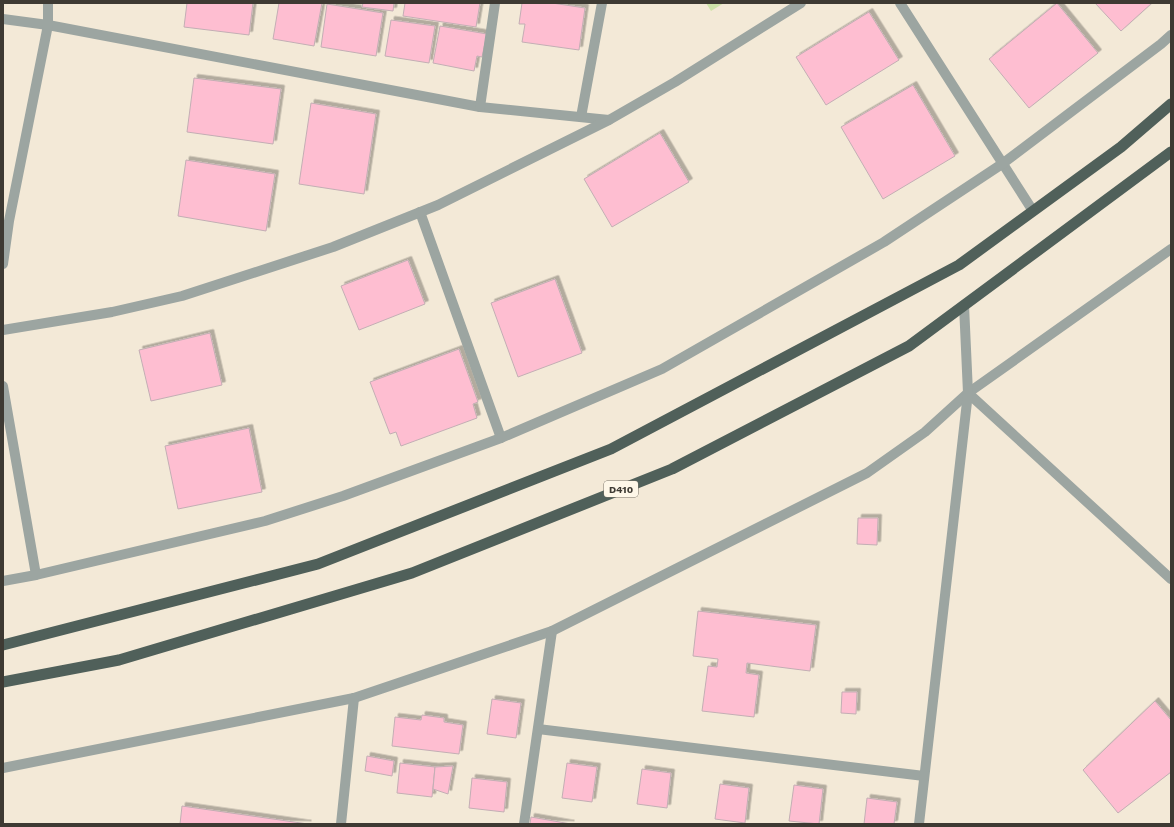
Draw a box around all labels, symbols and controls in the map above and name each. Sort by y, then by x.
road number: D410 [604,481,638,497]

